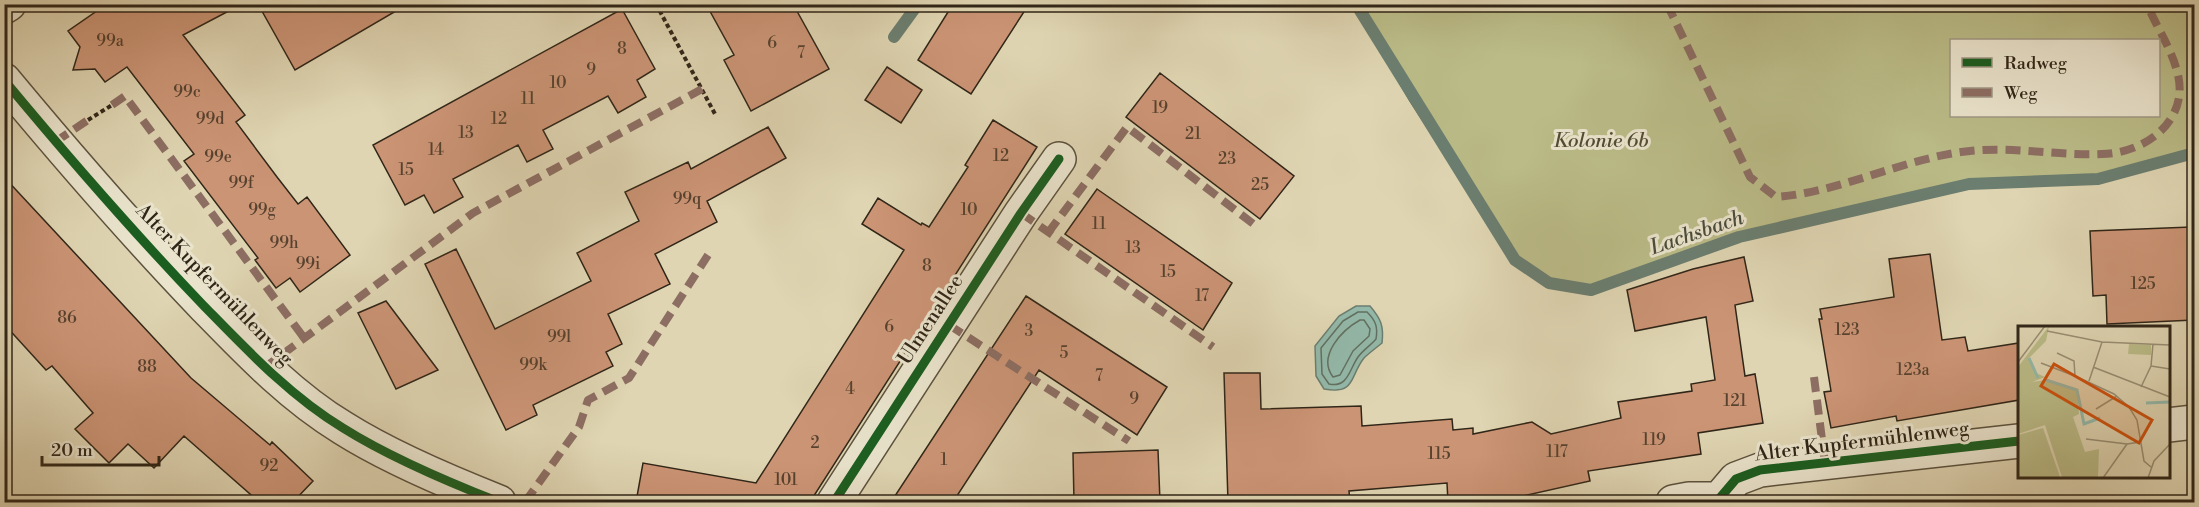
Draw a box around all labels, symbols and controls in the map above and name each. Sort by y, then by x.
house number: 99a [96,31,125,51]
house number: 6 [767,33,777,53]
house number: 8 [617,39,627,59]
legend [1950,39,2160,117]
house number: 7 [797,43,805,63]
text: Radweg [2004,52,2068,75]
house number: 9 [586,60,596,80]
house number: 10 [550,73,567,93]
house number: 99c [173,82,201,102]
text: Weg [2003,82,2038,105]
house number: 11 [521,89,535,109]
house number: 19 [1152,98,1168,118]
house number: 99d [196,109,224,129]
house number: 12 [491,109,507,129]
house number: 13 [458,123,474,143]
house number: 21 [1185,124,1201,144]
park label: Kolonie 6b [1553,129,1649,154]
house number: 14 [428,140,444,160]
house number: 12 [993,146,1009,166]
house number: 99e [204,147,232,167]
house number: 23 [1218,149,1236,169]
house number: 15 [398,160,414,180]
house number: 99f [228,173,255,193]
house number: 25 [1251,175,1269,195]
house number: 99q [673,189,702,209]
street label: Alter Kupfermühlenweg [129,198,298,372]
house number: 99g [248,200,277,220]
house number: 10 [961,200,978,220]
water label: Lachsbach [1646,205,1747,261]
house number: 11 [1092,214,1106,234]
house number: 99h [270,233,299,253]
house number: 13 [1125,238,1141,258]
house number: 99i [296,254,320,274]
house number: 8 [922,256,932,276]
house number: 15 [1160,262,1176,282]
street label: Ulmenallee [893,270,969,370]
house number: 125 [2130,274,2156,294]
house number: 17 [1195,286,1209,306]
house number: 86 [57,308,77,328]
house number: 6 [884,317,894,337]
house number: 123 [1834,320,1860,340]
house number: 3 [1025,321,1034,341]
inset map [2018,326,2169,477]
house number: 99l [547,327,571,347]
house number: 5 [1060,343,1069,363]
house number: 99k [519,355,549,375]
house number: 88 [137,357,157,377]
house number: 123a [1896,360,1931,380]
house number: 7 [1095,366,1103,386]
house number: 4 [845,379,855,399]
house number: 9 [1129,389,1139,409]
house number: 121 [1723,391,1747,411]
street label: Alter Kupfermühlenweg [1752,416,1971,468]
scale bar [42,429,159,467]
house number: 119 [1642,430,1666,450]
house number: 2 [810,433,820,453]
text: 20 m [51,439,93,462]
house number: 117 [1546,442,1568,462]
house number: 115 [1427,444,1451,464]
house number: 1 [941,450,948,470]
house number: 92 [260,456,278,476]
house number: 101 [774,470,798,490]

